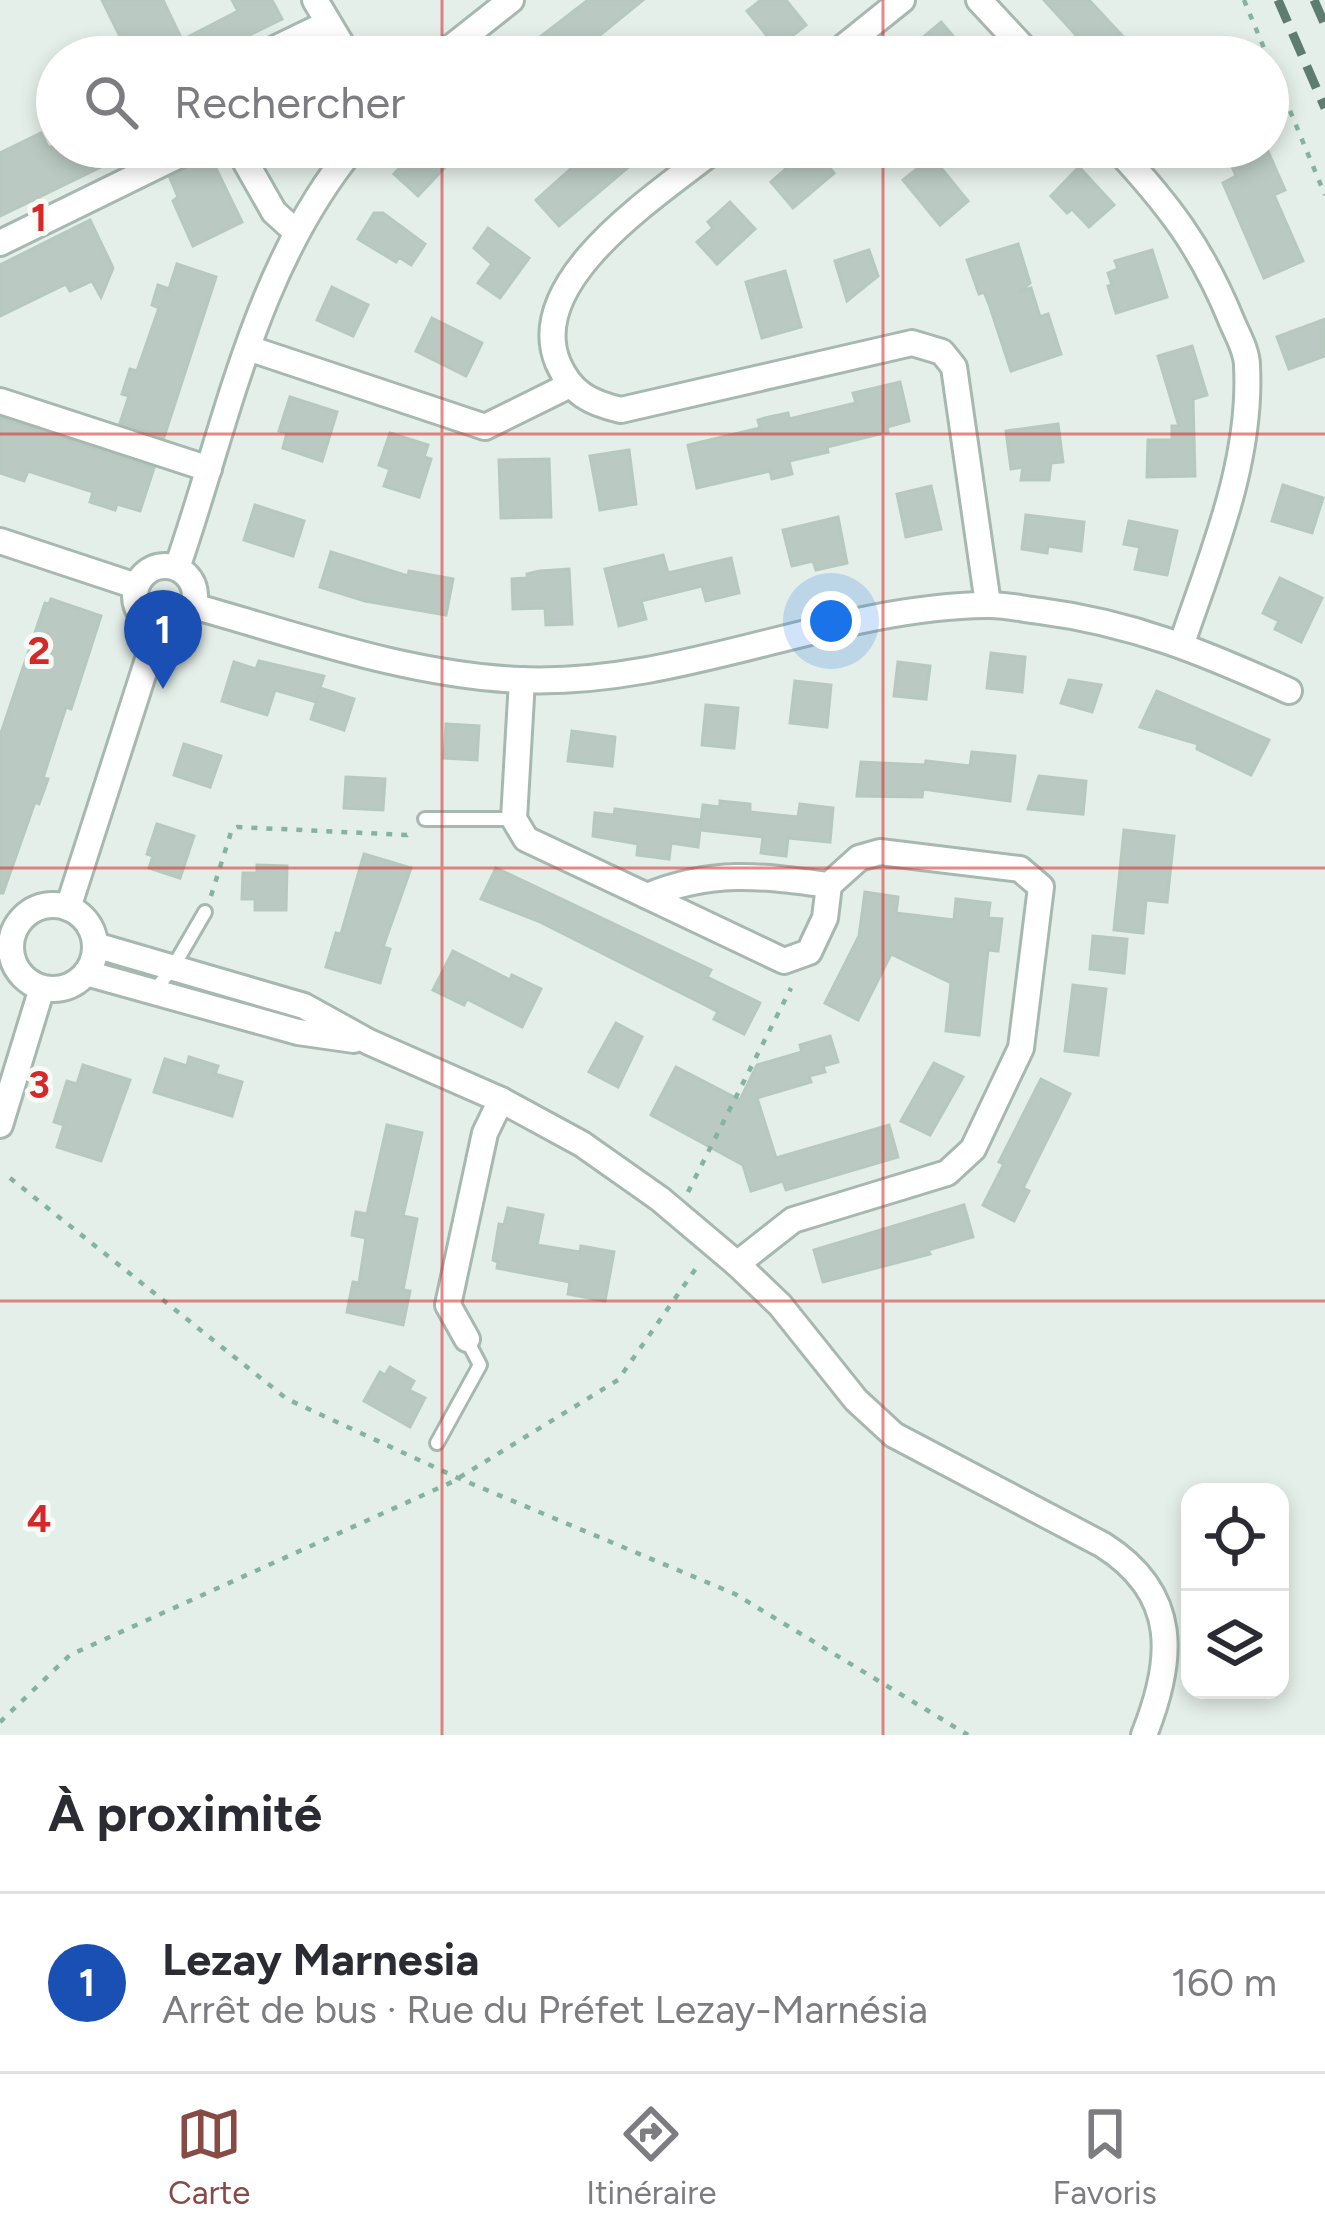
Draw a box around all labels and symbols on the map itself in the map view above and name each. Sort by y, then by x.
text: 1 [31,194,47,241]
pin: 1 [124,590,202,689]
your location [801,591,861,651]
text: 2 [28,627,50,674]
text: 3 [28,1061,50,1108]
text: 4 [27,1495,51,1542]

